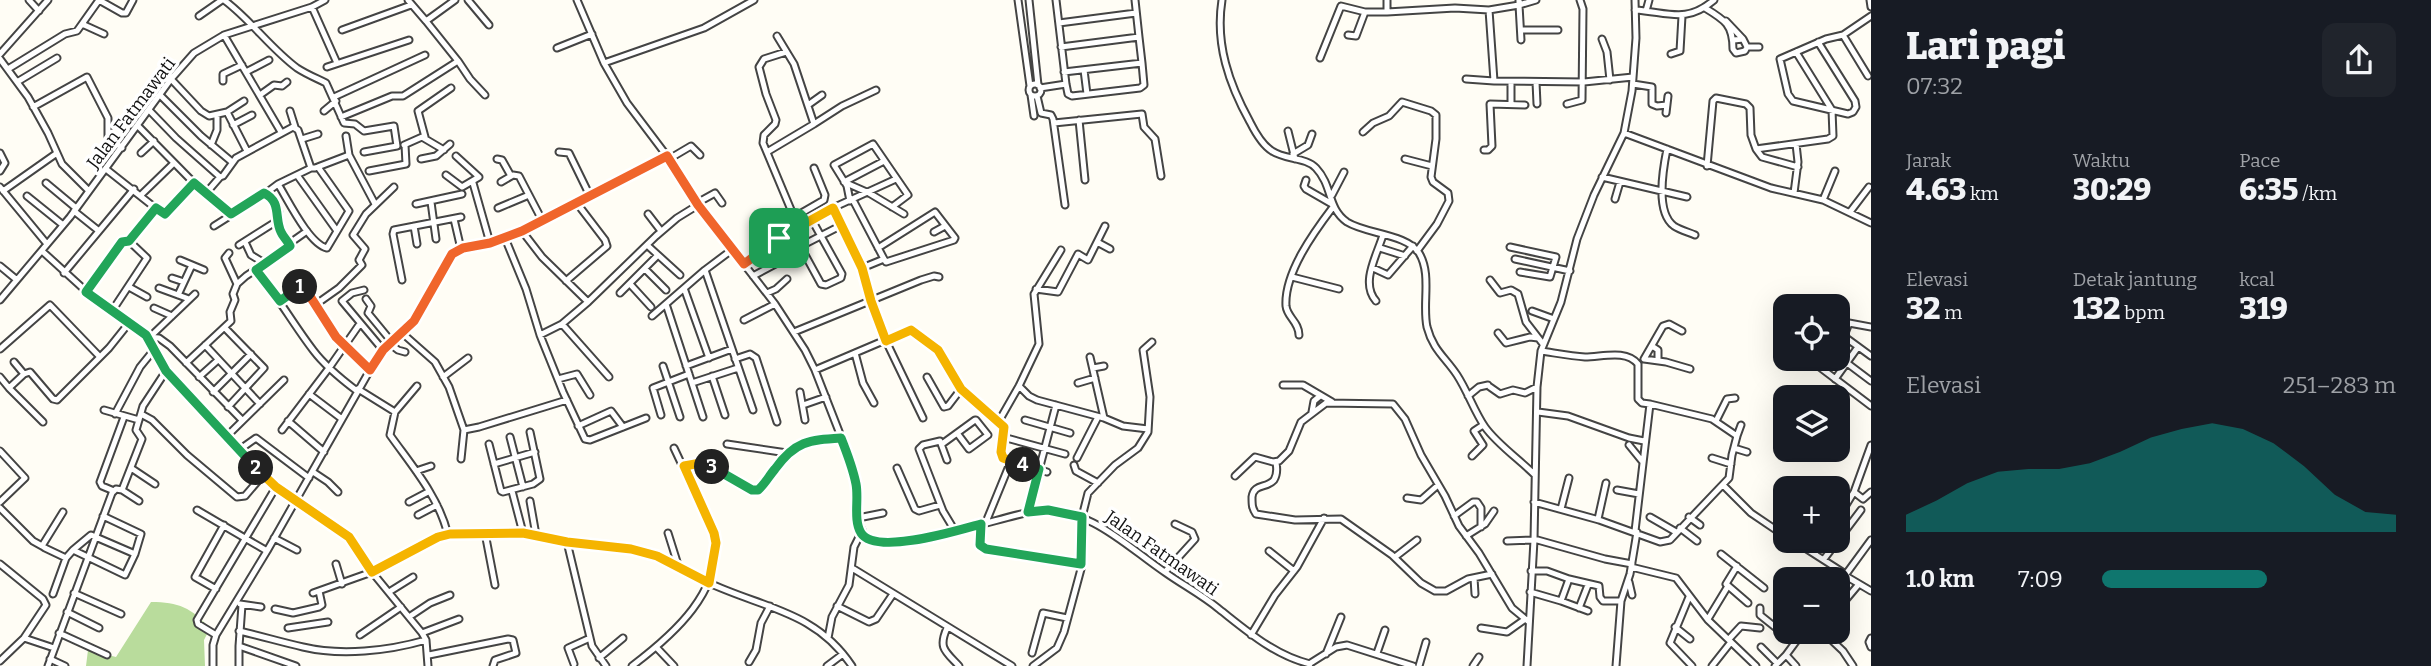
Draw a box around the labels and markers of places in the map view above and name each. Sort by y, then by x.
pin [749,208,809,268]
pin: 1 [282,270,318,304]
pin: 4 [1006,448,1040,482]
pin: 3 [694,449,730,484]
pin: 2 [238,450,274,486]

